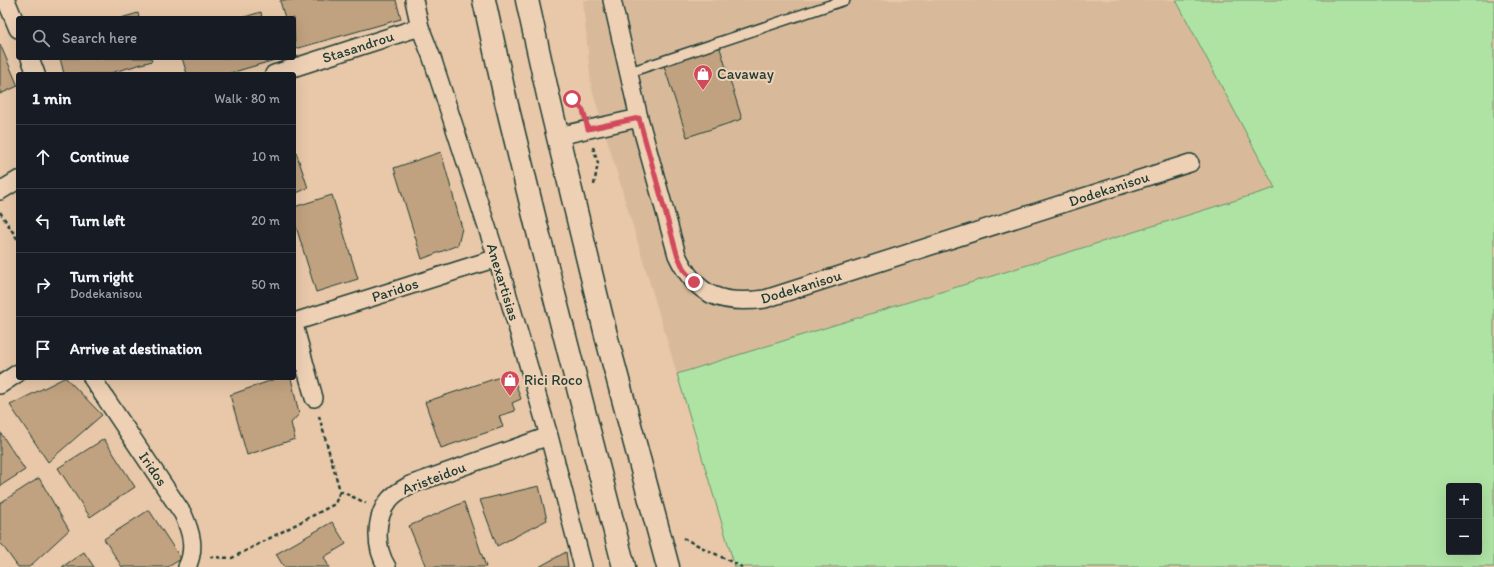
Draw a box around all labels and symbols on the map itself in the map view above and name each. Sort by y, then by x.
street label: Stasandrou [320,27,396,67]
shop icon: Cavaway [692,63,714,91]
place label: Cavaway [717,65,774,83]
route start [563,90,581,108]
street label: Dodekanisou [1067,167,1152,210]
street label: Anexartisias [483,241,523,323]
street label: Dodekanisou [758,266,844,308]
route end [685,273,703,291]
street label: Paridos [369,274,421,306]
shop icon: Rici Roco [499,369,521,397]
place label: Rici Roco [524,371,583,389]
street label: Iridos [135,448,171,490]
street label: Aristeidou [400,458,468,498]

